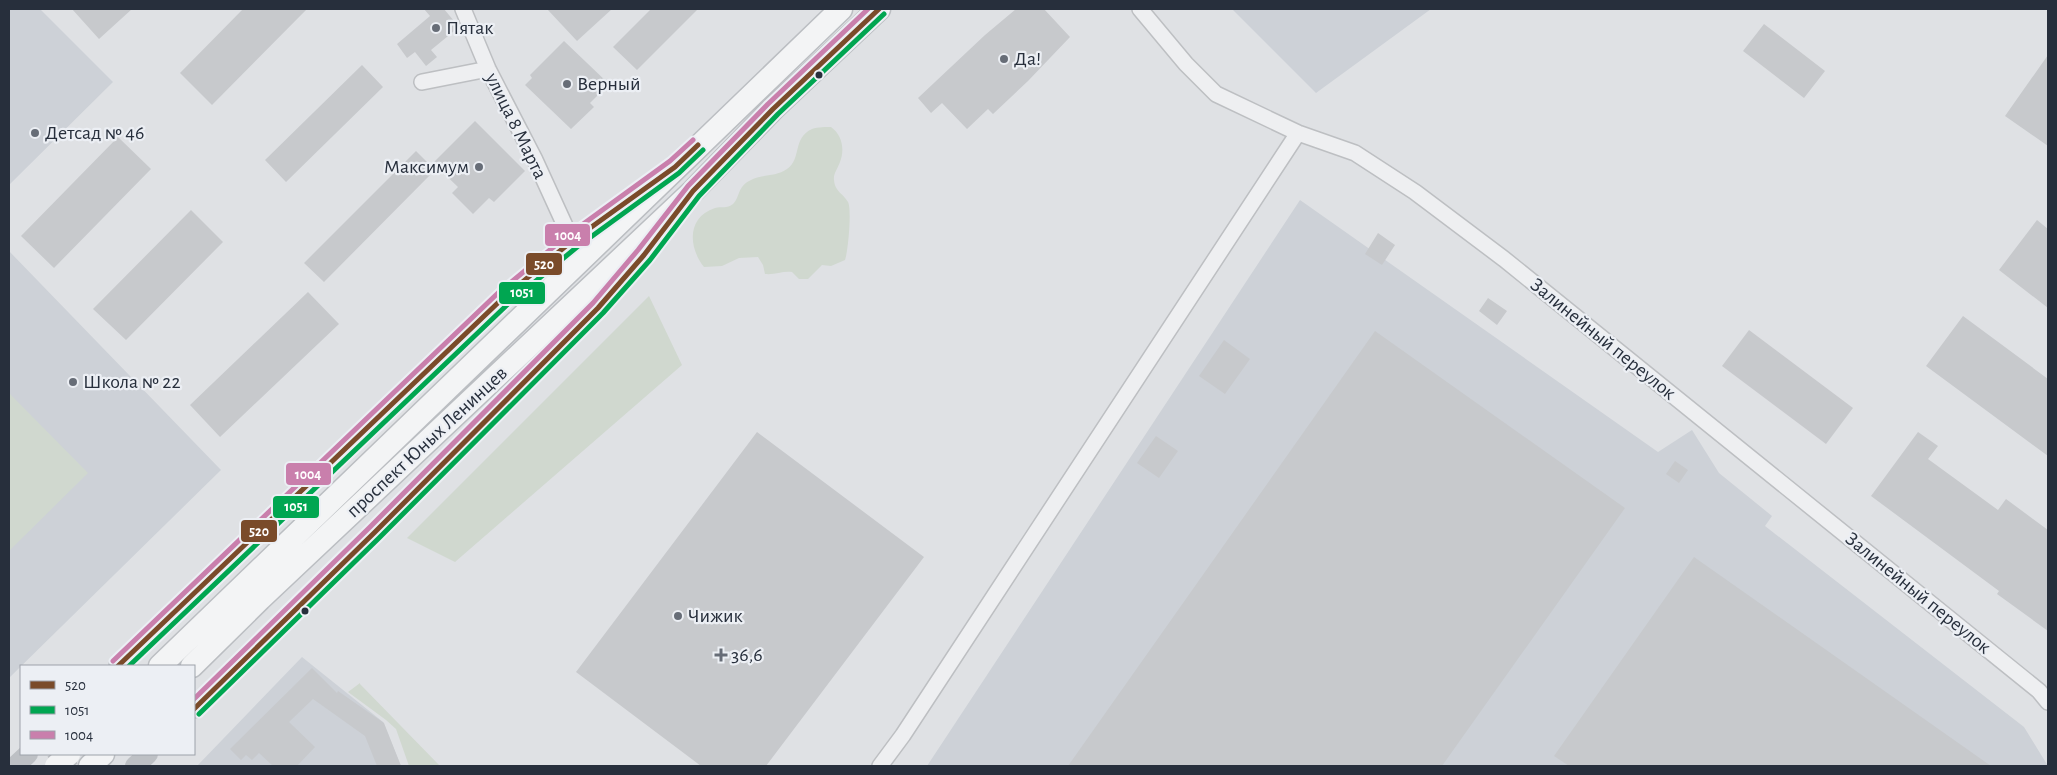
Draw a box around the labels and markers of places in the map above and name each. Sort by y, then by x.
place label: Пятак [446,18,493,38]
marker: Пятак [430,22,442,34]
place label: Да! [1014,49,1041,69]
marker: Да! [998,53,1010,65]
unlabelled marker [814,70,824,80]
place label: Верный [577,74,640,94]
marker: Верный [561,78,573,90]
place label: Детсад № 46 [45,123,144,143]
marker: Детсад № 46 [29,127,41,139]
place label: Максимум [384,157,469,177]
marker: Максимум [473,161,485,173]
place label: Школа № 22 [83,372,181,392]
marker: Школа № 22 [67,376,79,388]
unlabelled marker [300,606,310,616]
place label: Чижик [688,606,743,626]
marker: Чижик [672,610,684,622]
place label: 36,6 [731,645,763,665]
marker: 36,6 [715,649,727,661]

